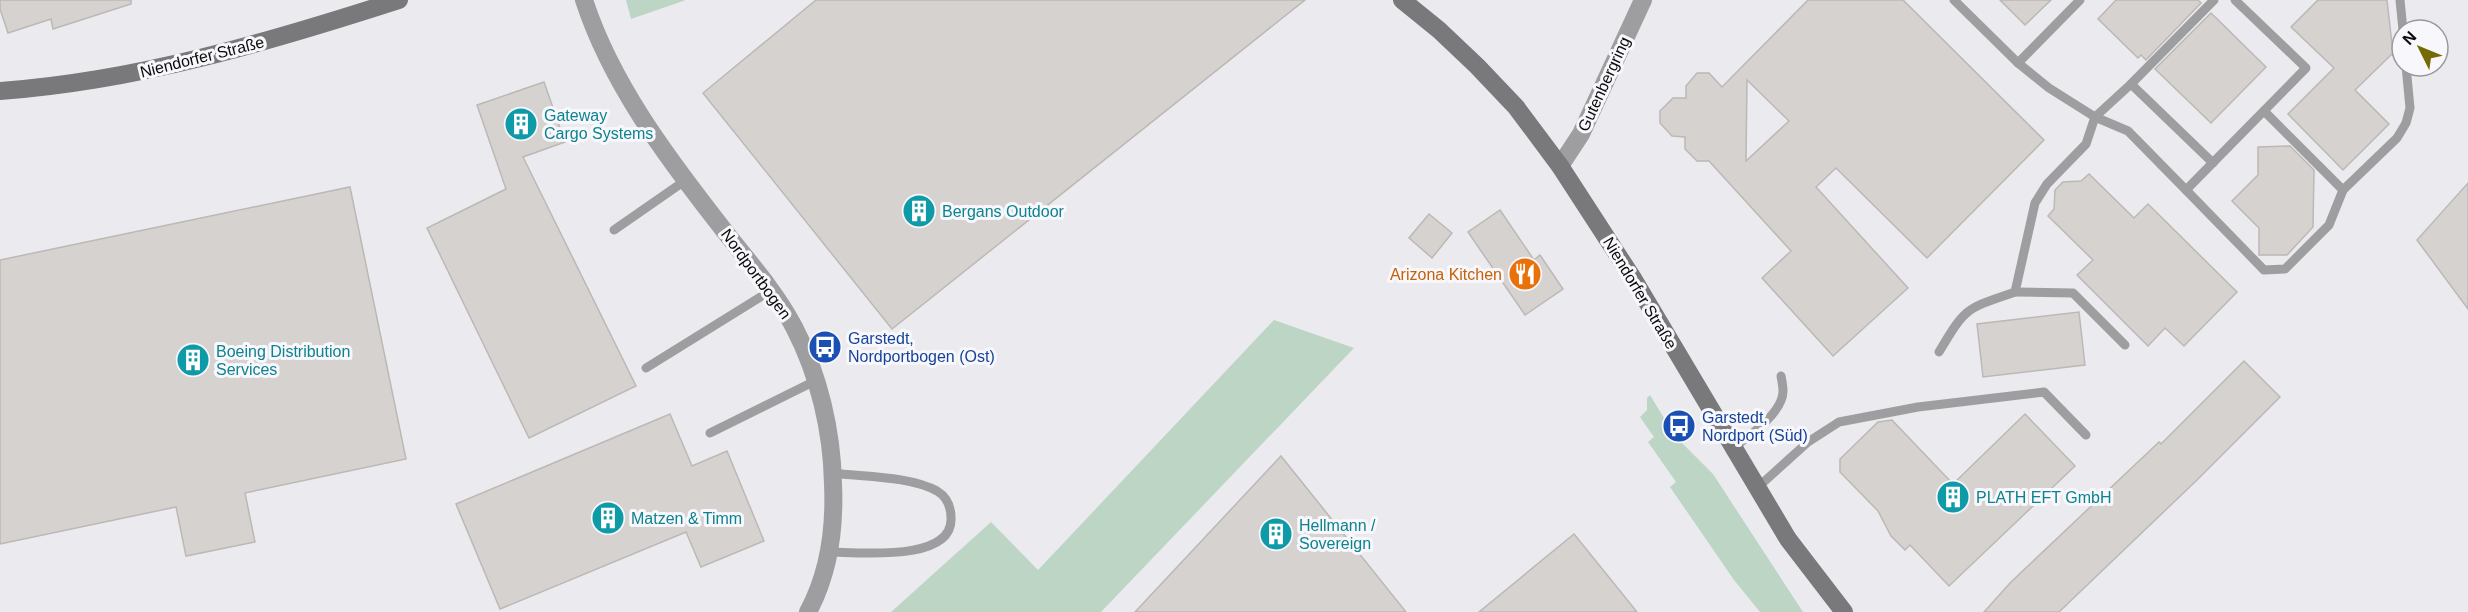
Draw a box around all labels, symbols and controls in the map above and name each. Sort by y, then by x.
north arrow [2390,18,2450,78]
text: N [2399,28,2420,48]
street label: Niendorfer Straße [138,33,266,81]
street label: Gutenbergring [1575,34,1633,134]
building icon: Gateway Cargo Systems [503,106,539,142]
place label: Gateway Cargo Systems [544,107,653,142]
building icon: Bergans Outdoor [901,193,937,229]
place label: Bergans Outdoor [942,203,1065,220]
street label: Nordportbogen [718,226,794,322]
street label: Niendorfer Straße [1600,234,1680,352]
restaurant icon: Arizona Kitchen [1507,256,1543,292]
place label: Arizona Kitchen [1390,266,1502,283]
bus stop icon: Garstedt, Nordportbogen (Ost) [807,329,843,365]
place label: Garstedt, Nordportbogen (Ost) [848,330,995,365]
building icon: Boeing Distribution Services [175,342,211,378]
place label: Boeing Distribution Services [216,343,350,378]
bus stop icon: Garstedt, Nordport (Süd) [1661,408,1697,444]
place label: Garstedt, Nordport (Süd) [1702,409,1808,444]
building icon: PLATH EFT GmbH [1935,479,1971,515]
place label: PLATH EFT GmbH [1976,489,2111,506]
building icon: Matzen & Timm [590,500,626,536]
place label: Matzen & Timm [631,510,742,527]
building icon: Hellmann / Sovereign [1258,516,1294,552]
place label: Hellmann / Sovereign [1299,517,1376,552]

